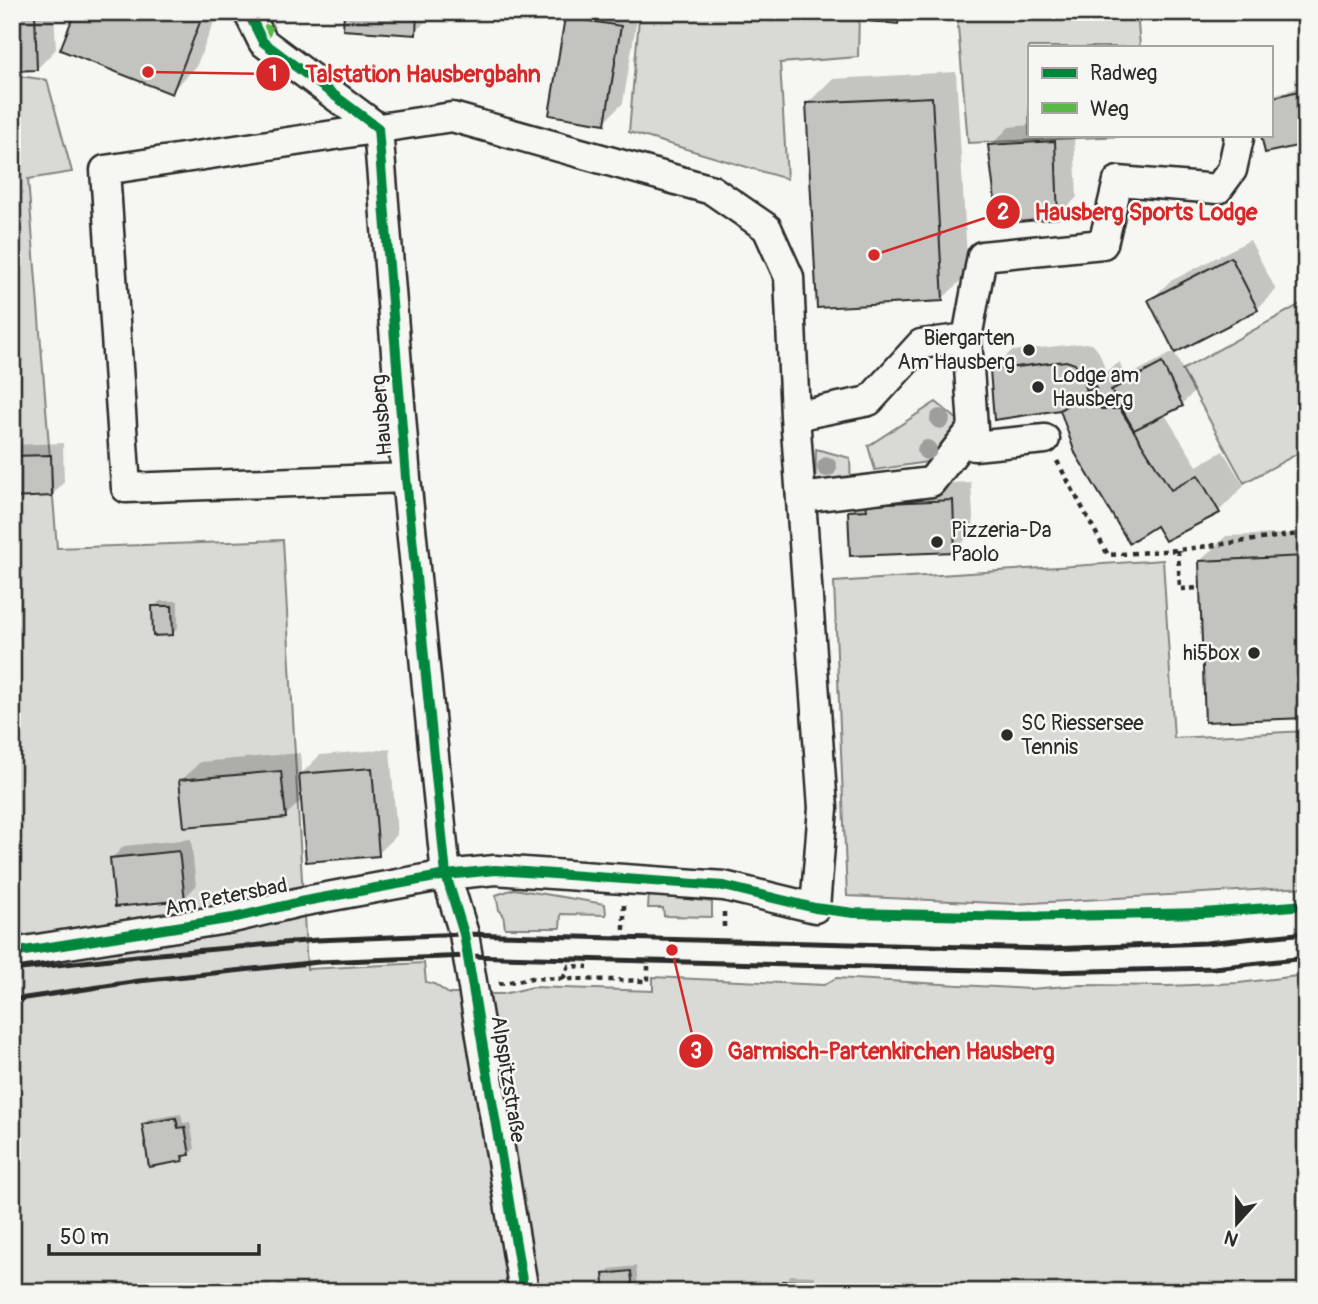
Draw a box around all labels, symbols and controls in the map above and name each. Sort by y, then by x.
legend [1028,46,1272,136]
callout: Talstation Hausbergbahn [256,52,554,96]
text: Talstation Hausbergbahn [304,60,541,89]
text: Radweg [1090,60,1157,87]
text: 1 [269,61,277,88]
text: Weg [1090,96,1129,123]
callout: Hausberg Sports Lodge [985,190,1271,234]
text: Hausberg Sports Lodge [1035,198,1258,227]
text: 2 [997,199,1009,226]
place label: Biergarten Am Hausberg [897,325,1015,376]
marker: Biergarten Am Hausberg [1021,342,1037,358]
place label: Lodge am Hausberg [1052,362,1139,413]
street label: Hausberg [365,373,399,457]
marker: Lodge am Hausberg [1030,379,1046,395]
place label: Pizzeria-Da Paolo [951,517,1051,568]
marker: Pizzeria-Da Paolo [929,534,945,550]
place label: hi5box [1183,640,1240,667]
marker: hi5box [1246,645,1262,661]
place label: SC Riessersee Tennis [1021,710,1144,761]
marker: SC Riessersee Tennis [999,727,1015,743]
street label: Am Petersbad [162,872,290,922]
street label: Alpspitzstraße [485,1014,531,1145]
callout: Garmisch-Partenkirchen Hausberg [679,1029,1069,1073]
text: Garmisch-Partenkirchen Hausberg [728,1037,1055,1066]
text: 3 [690,1038,702,1065]
north arrow [1202,1188,1272,1258]
scale bar [49,1213,259,1257]
text: 50 m [60,1224,109,1251]
text: N [1221,1224,1242,1251]

